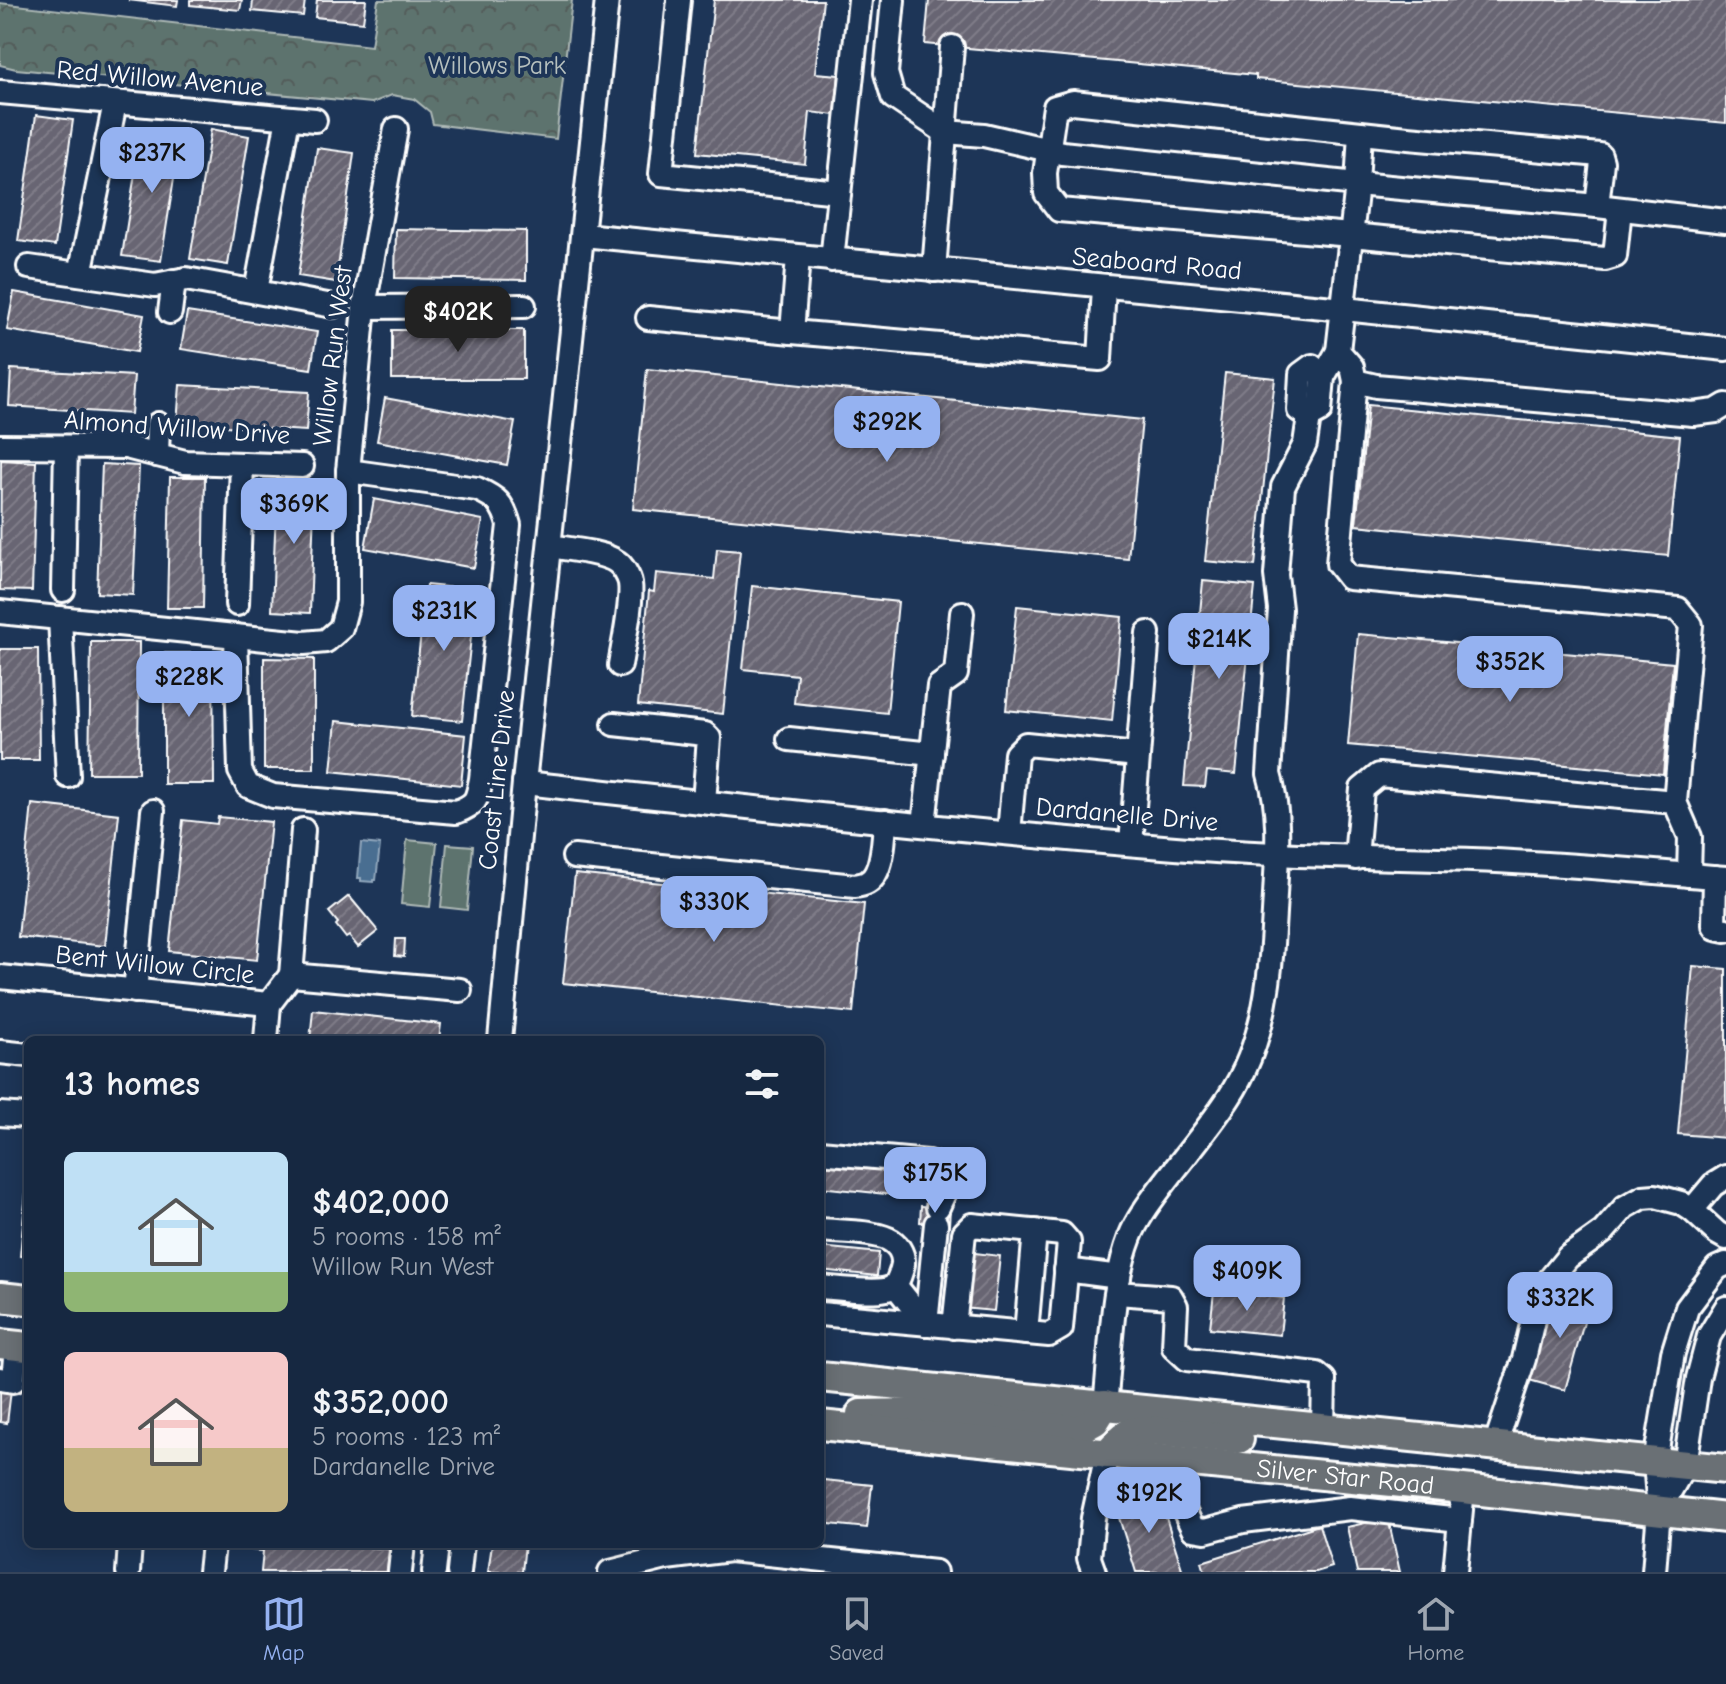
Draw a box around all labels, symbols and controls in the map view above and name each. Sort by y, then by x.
park label: Willows Park [428,51,567,81]
street label: Red Willow Avenue [55,55,265,103]
pin: $237K [96,127,208,195]
text: $237K [118,138,186,168]
street label: Seaboard Road [1071,242,1243,286]
street label: Willow Run West [307,263,359,448]
pin: $402K [402,286,514,354]
text: $402K [423,297,493,327]
pin: $292K [831,396,943,464]
street label: Almond Willow Drive [63,405,291,451]
text: $292K [852,407,922,437]
pin: $369K [238,478,350,546]
text: $369K [259,489,329,519]
pin: $231K [388,585,500,653]
text: $231K [411,596,477,626]
pin: $214K [1163,613,1275,681]
text: $214K [1186,624,1252,654]
pin: $352K [1454,636,1566,704]
text: $352K [1475,647,1545,677]
pin: $228K [133,651,245,719]
text: $228K [154,662,224,692]
street label: Coast Line Drive [473,688,521,872]
street label: Dardanelle Drive [1035,792,1219,838]
pin: $330K [658,876,770,944]
text: $330K [679,887,749,917]
street label: Bent Willow Circle [54,940,256,990]
icon: filters [740,1062,784,1106]
text: 13 homes [64,1064,200,1104]
pin: $175K [879,1147,991,1215]
text: $175K [902,1158,968,1188]
text: $402,000 [312,1182,450,1222]
icon: home [128,1184,224,1280]
text: 5 rooms · 158 m² [312,1222,501,1252]
pin: $409K [1191,1245,1303,1313]
text: Willow Run West [312,1252,494,1282]
text: $409K [1212,1256,1282,1286]
pin: $332K [1504,1272,1616,1340]
text: $332K [1526,1283,1594,1313]
text: $352,000 [312,1382,449,1422]
icon: home [128,1384,224,1480]
text: 5 rooms · 123 m² [312,1422,500,1452]
text: Dardanelle Drive [312,1452,495,1482]
street label: Silver Star Road [1255,1454,1435,1501]
pin: $192K [1093,1467,1205,1535]
text: $192K [1115,1478,1183,1508]
tab: Map [262,1592,306,1666]
tab: Saved [829,1592,884,1666]
tab: Home [1407,1592,1464,1666]

